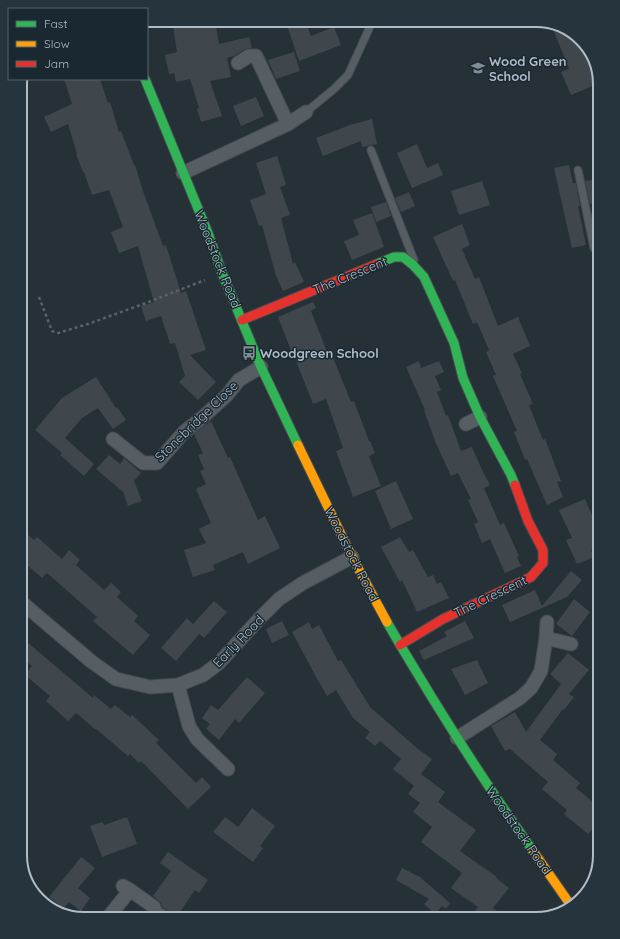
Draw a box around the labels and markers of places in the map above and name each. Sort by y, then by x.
place label: Wood Green School [489,53,567,84]
school or university icon: Wood Green School [470,60,486,76]
bus stop icon: Woodgreen School [241,345,257,361]
place label: Woodgreen School [260,345,379,361]

